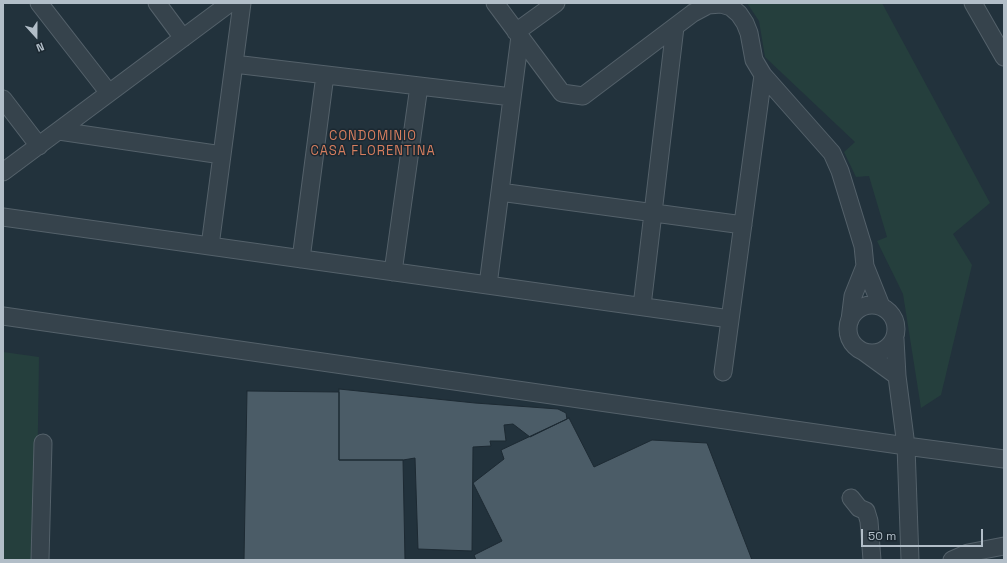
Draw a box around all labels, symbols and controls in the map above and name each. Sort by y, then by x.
north arrow [16,16,56,56]
text: N [34,39,46,55]
district label: CONDOMINIO CASA FLORENTINA [310,128,436,159]
scale bar [863,521,985,547]
text: 50 m [868,528,896,544]

